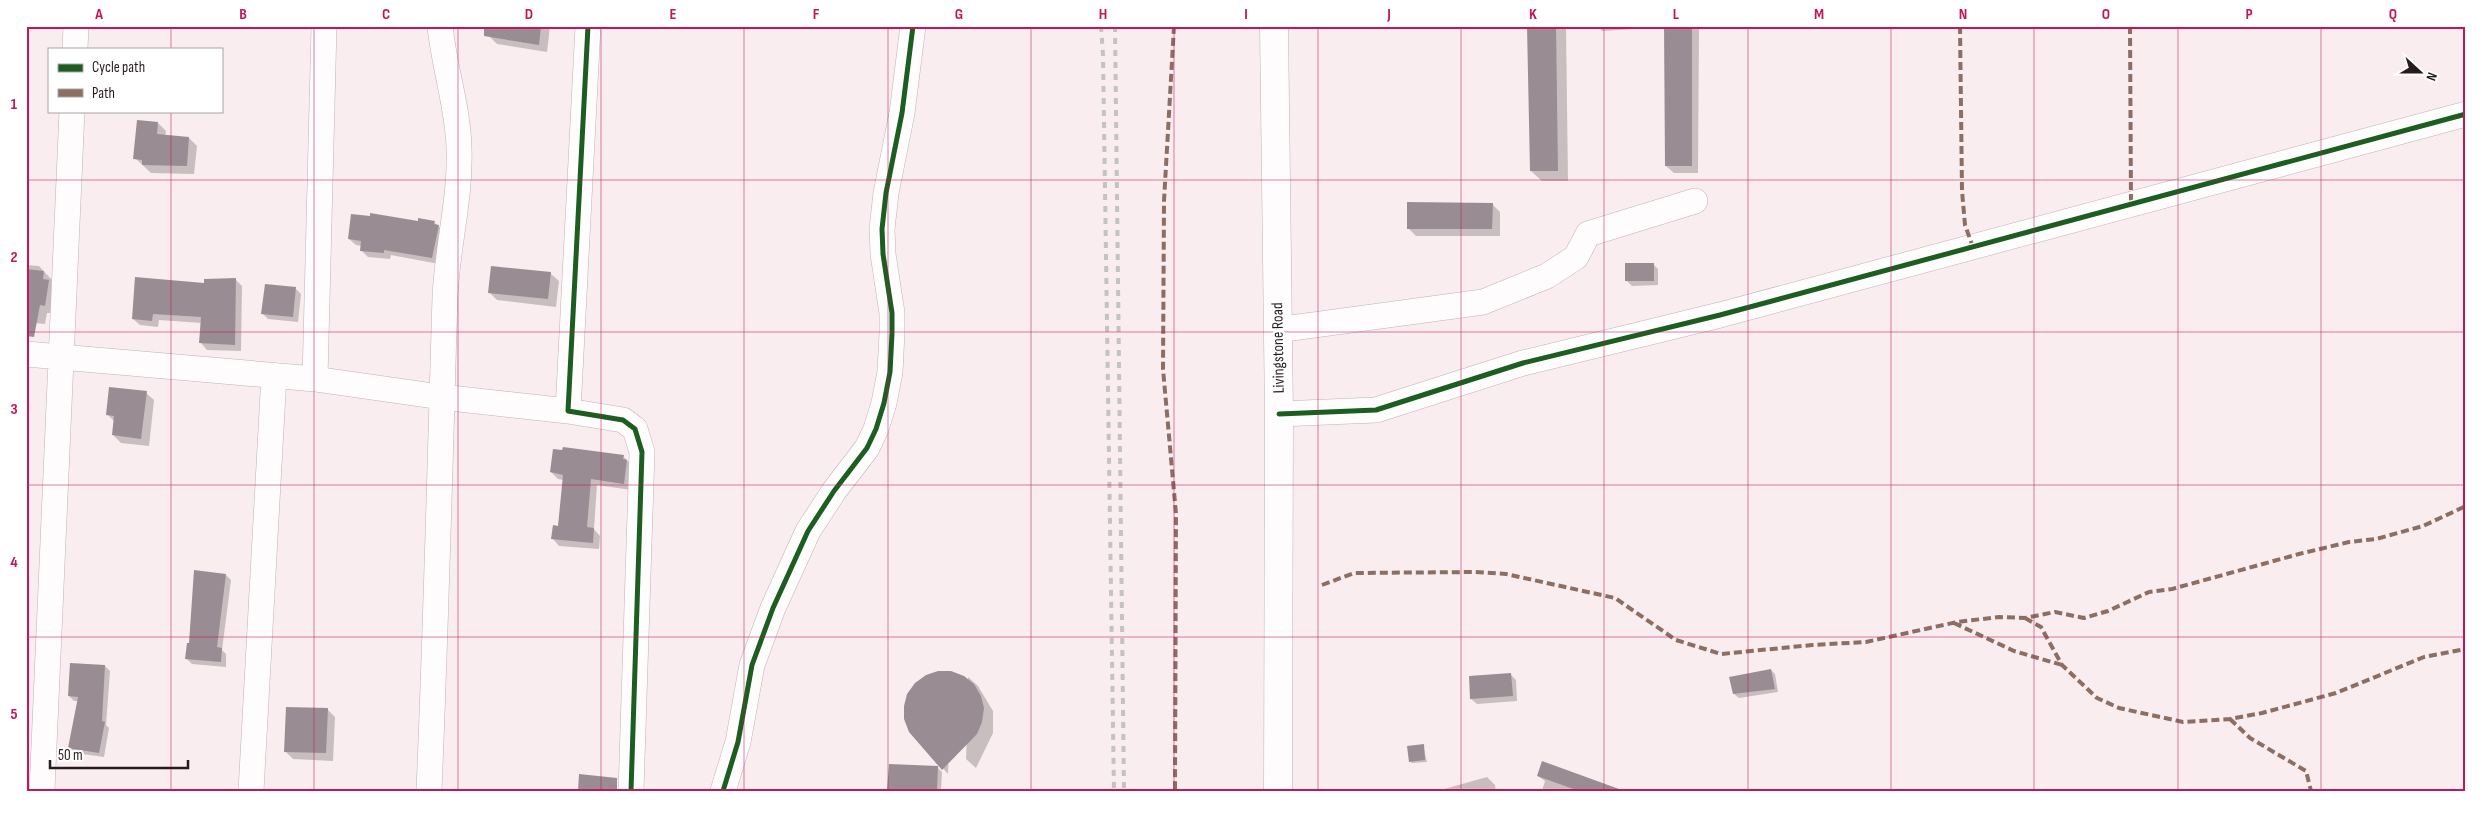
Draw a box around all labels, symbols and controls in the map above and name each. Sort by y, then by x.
text: A [94,5,103,24]
text: B [239,5,247,24]
text: C [382,5,390,24]
text: D [525,5,533,24]
text: E [670,5,677,24]
text: F [813,5,820,24]
text: G [955,5,963,24]
text: H [1099,5,1107,24]
text: I [1244,5,1248,24]
text: J [1386,5,1391,24]
text: K [1529,5,1537,24]
text: L [1673,5,1680,24]
text: M [1814,5,1824,24]
text: N [1959,5,1967,24]
text: O [2102,5,2110,24]
text: P [2245,5,2253,24]
text: Q [2389,5,2397,24]
legend [48,48,222,112]
north arrow [2394,48,2444,98]
text: Cycle path [92,58,145,77]
text: N [2422,70,2441,83]
text: Path [92,84,115,103]
text: 1 [11,95,18,114]
text: 2 [10,248,18,267]
street label: Livingstone Road [1268,302,1289,394]
text: 3 [10,400,18,419]
text: 4 [10,553,18,572]
text: 5 [10,705,18,724]
scale bar [50,737,188,769]
text: 50 m [58,746,83,765]

